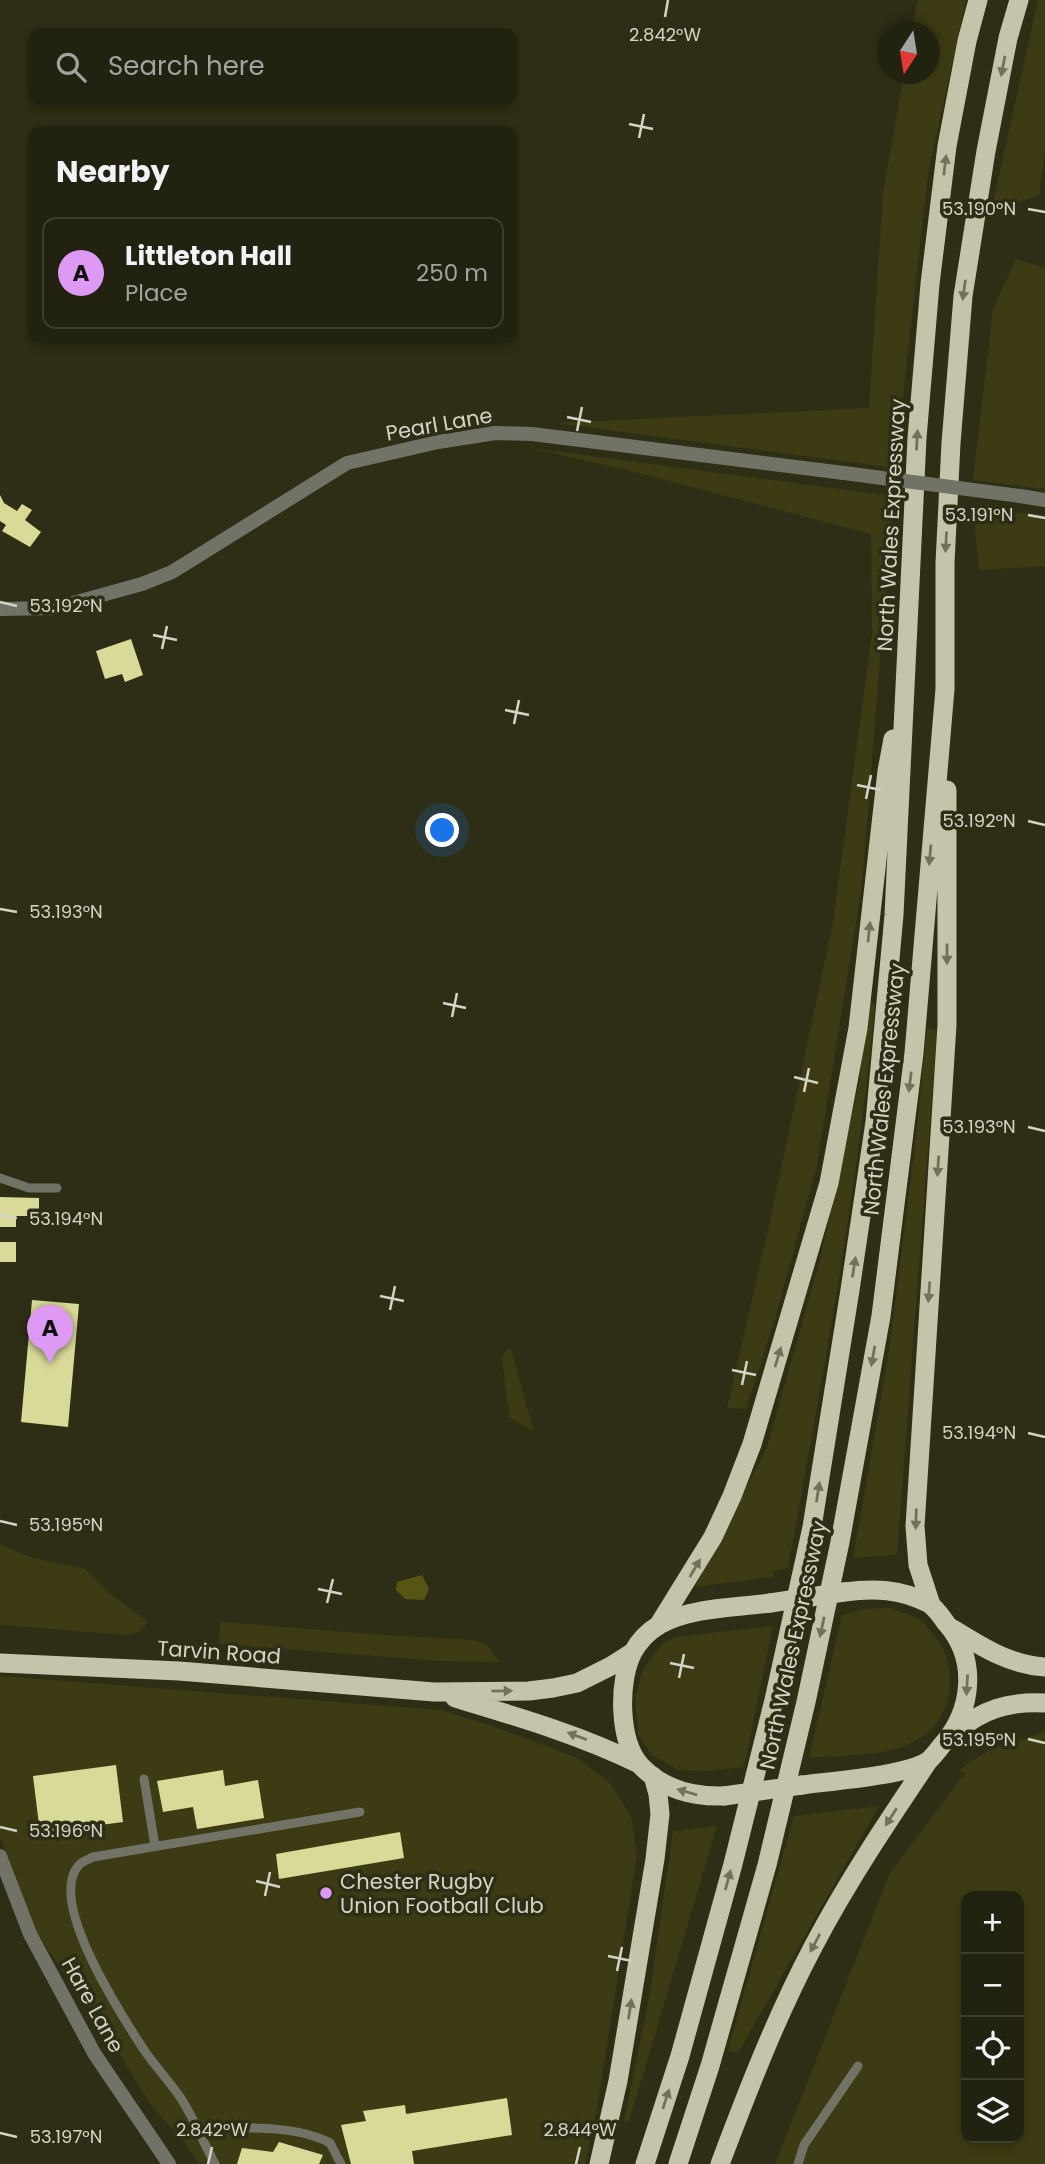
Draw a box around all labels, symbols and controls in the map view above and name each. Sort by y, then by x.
north arrow [877,21,940,84]
text: 2.842°W [629,22,701,47]
search box [28,28,518,105]
icon: search [52,48,90,86]
text: Search here [108,48,265,84]
one-way arrow [997,55,1008,77]
text: Nearby [56,150,170,193]
one-way arrow [939,154,950,176]
text: 53.190°N [942,196,1016,221]
text: Littleton Hall [125,238,292,274]
text: A [73,257,89,289]
text: 250 m [416,257,488,289]
text: Place [125,277,188,309]
one-way arrow [958,280,969,302]
street label: North Wales Expressway [870,398,912,652]
street label: Pearl Lane [383,400,495,448]
one-way arrow [912,429,923,451]
text: 53.191°N [945,502,1013,527]
one-way arrow [940,531,951,553]
text: 53.192°N [29,593,103,618]
text: 53.192°N [942,808,1016,833]
your location [425,813,459,847]
one-way arrow [924,844,935,866]
text: 53.193°N [29,899,103,924]
one-way arrow [864,921,875,943]
one-way arrow [941,943,953,965]
street label: North Wales Expressway [856,961,912,1216]
one-way arrow [904,1071,915,1093]
text: 53.193°N [942,1114,1016,1139]
one-way arrow [932,1156,943,1178]
text: 53.194°N [29,1206,103,1231]
one-way arrow [848,1256,859,1278]
one-way arrow [924,1281,935,1303]
pin: A [27,1305,73,1363]
one-way arrow [868,1345,879,1367]
one-way arrow [773,1347,783,1368]
text: 53.194°N [942,1420,1016,1445]
one-way arrow [813,1480,824,1502]
one-way arrow [910,1508,921,1530]
text: 53.195°N [29,1512,103,1537]
street label: North Wales Expressway [752,1518,834,1772]
one-way arrow [689,1559,701,1578]
one-way arrow [817,1616,828,1638]
street label: Tarvin Road [156,1633,282,1671]
one-way arrow [961,1674,972,1696]
one-way arrow [491,1685,513,1697]
text: 53.195°N [942,1727,1016,1752]
one-way arrow [566,1731,587,1742]
one-way arrow [676,1786,698,1797]
one-way arrow [885,1807,898,1827]
text: 53.196°N [29,1818,103,1843]
place label: Chester Rugby Union Football Club [340,1867,544,1920]
one-way arrow [724,1869,734,1890]
marker: Chester Rugby Union Football Club [318,1885,334,1901]
map controls [961,1891,1024,2143]
button: + [961,1891,1024,1954]
one-way arrow [810,1933,821,1953]
street label: Hare Lane [55,1952,131,2058]
button: − [961,1954,1024,2017]
one-way arrow [625,1998,636,2020]
button: locate [961,2017,1024,2080]
button: layers [961,2080,1024,2143]
one-way arrow [661,2088,672,2109]
text: 2.842°W [176,2117,248,2142]
text: 2.844°W [543,2117,617,2142]
text: 53.197°N [30,2124,102,2149]

